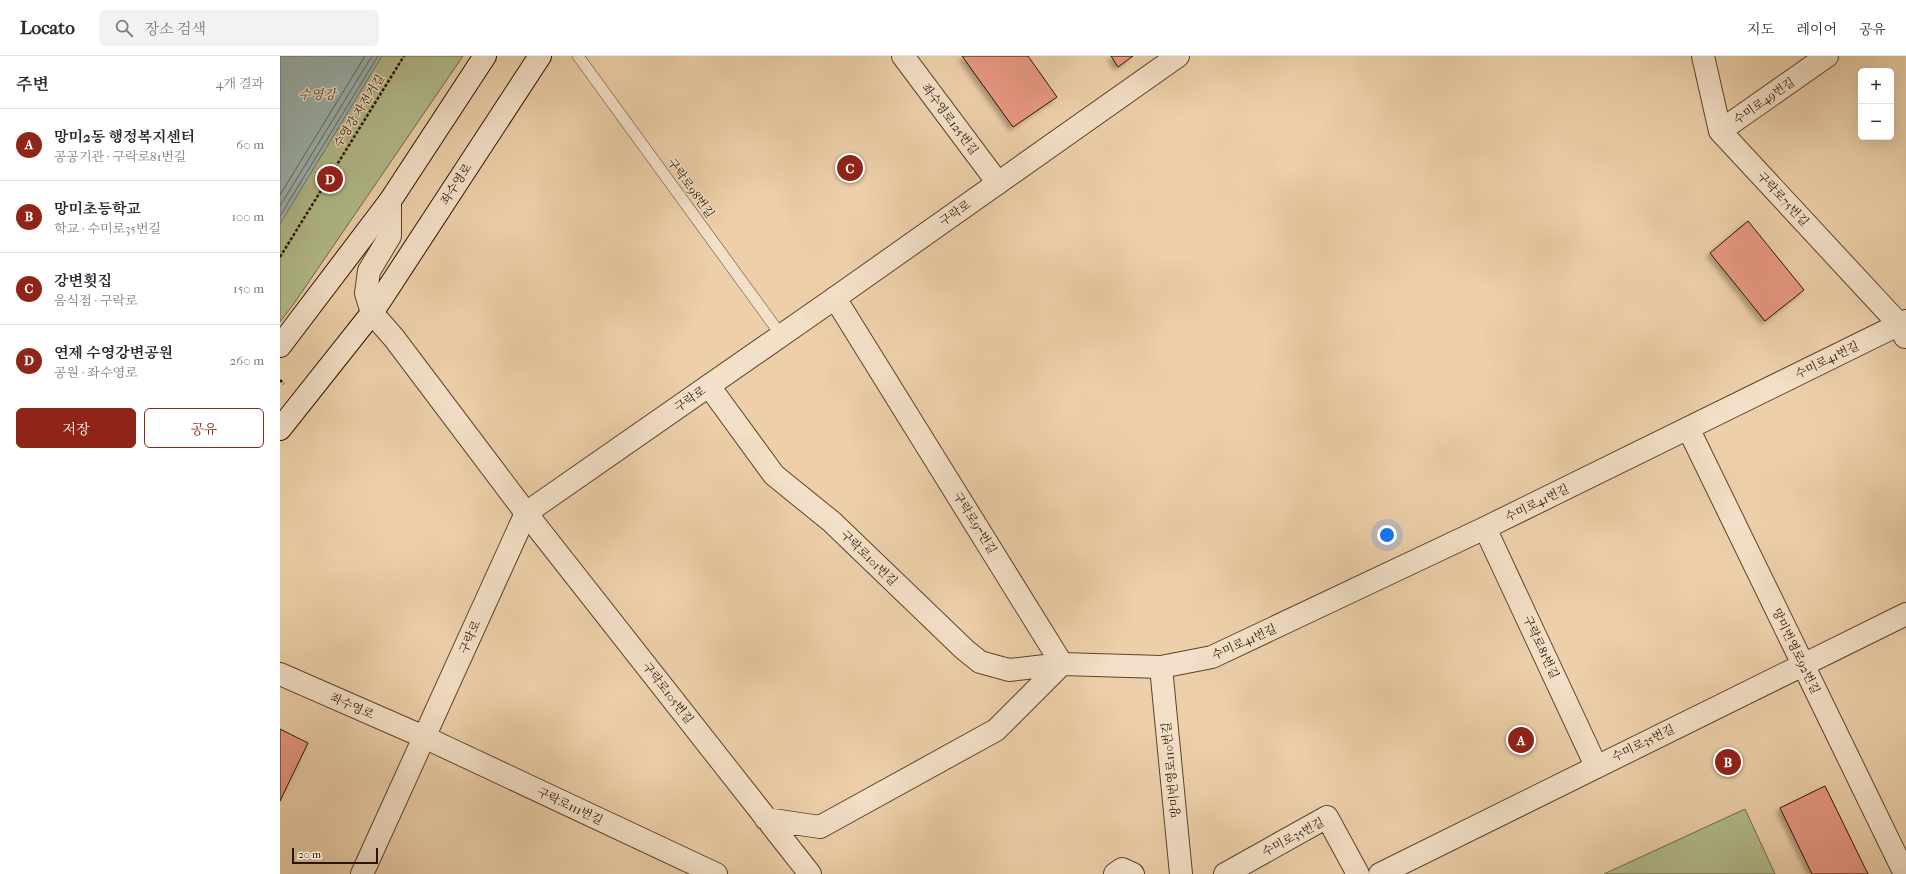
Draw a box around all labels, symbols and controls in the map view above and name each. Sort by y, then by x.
search box [99,10,379,46]
text: Locato [20,17,75,39]
icon: search [113,17,135,39]
text: 장소 검색 [145,20,206,38]
text: 지도 [1747,21,1774,38]
text: 레이어 [1796,21,1837,38]
text: 공유 [1859,21,1886,38]
map controls [1858,68,1894,140]
button: + [1858,68,1894,104]
street label: 수영강 자전거길 [331,72,387,150]
text: 주변 [16,74,49,94]
street label: 수미로49번길 [1731,75,1797,127]
text: 4개 결과 [216,76,264,91]
street label: 좌수영로125번길 [919,81,981,157]
water label: 수영강 [298,87,338,102]
button: − [1858,104,1894,140]
text: 망미2동 행정복지센터 [54,128,195,146]
text: A [25,137,33,152]
text: 60 m [236,137,264,152]
text: 공공기관 · 구락로81번길 [54,149,186,164]
pin: C [837,153,863,183]
street label: 구락로98번길 [665,155,717,221]
street label: 좌수영로 [438,160,475,207]
pin: D [317,164,343,194]
street label: 구락로75번길 [1754,169,1812,229]
street label: 구락로 [937,197,974,229]
text: 망미초등학교 [54,200,141,218]
text: B [25,209,33,224]
text: 100 m [231,209,264,224]
text: 학교 · 수미로35번길 [54,221,161,236]
text: 강변횟집 [54,272,112,290]
text: C [25,281,33,296]
text: 150 m [233,281,264,296]
text: 음식점 · 구락로 [54,293,138,308]
street label: 수미로41번길 [1793,339,1861,381]
text: 연제 수영강변공원 [54,344,173,362]
text: D [24,353,34,368]
text: 260 m [230,353,264,368]
text: 공원 · 좌수영로 [54,365,138,380]
street label: 구락로 [672,383,709,415]
button: 저장 [16,408,136,448]
button: 공유 [144,408,264,448]
street label: 수미로41번길 [1503,482,1571,524]
street label: 구락로97번길 [951,490,999,556]
your location [1377,525,1397,545]
street label: 구락로101번길 [838,528,900,588]
street label: 망미번영로92번길 [1769,606,1823,696]
street label: 구락로81번길 [1520,613,1562,681]
street label: 구락로 [457,618,484,656]
street label: 수미로41번길 [1209,622,1279,662]
street label: 구락로105번길 [640,660,696,726]
street label: 좌수영로 [328,690,376,722]
street label: 망미번영로110번길 [1159,721,1183,819]
street label: 수미로35번길 [1609,722,1677,764]
pin: A [1508,725,1534,755]
pin: B [1715,747,1741,777]
street label: 구락로111번길 [535,785,605,827]
street label: 수미로35번길 [1260,815,1326,859]
scale bar [292,846,378,865]
text: 20 m [298,848,321,861]

